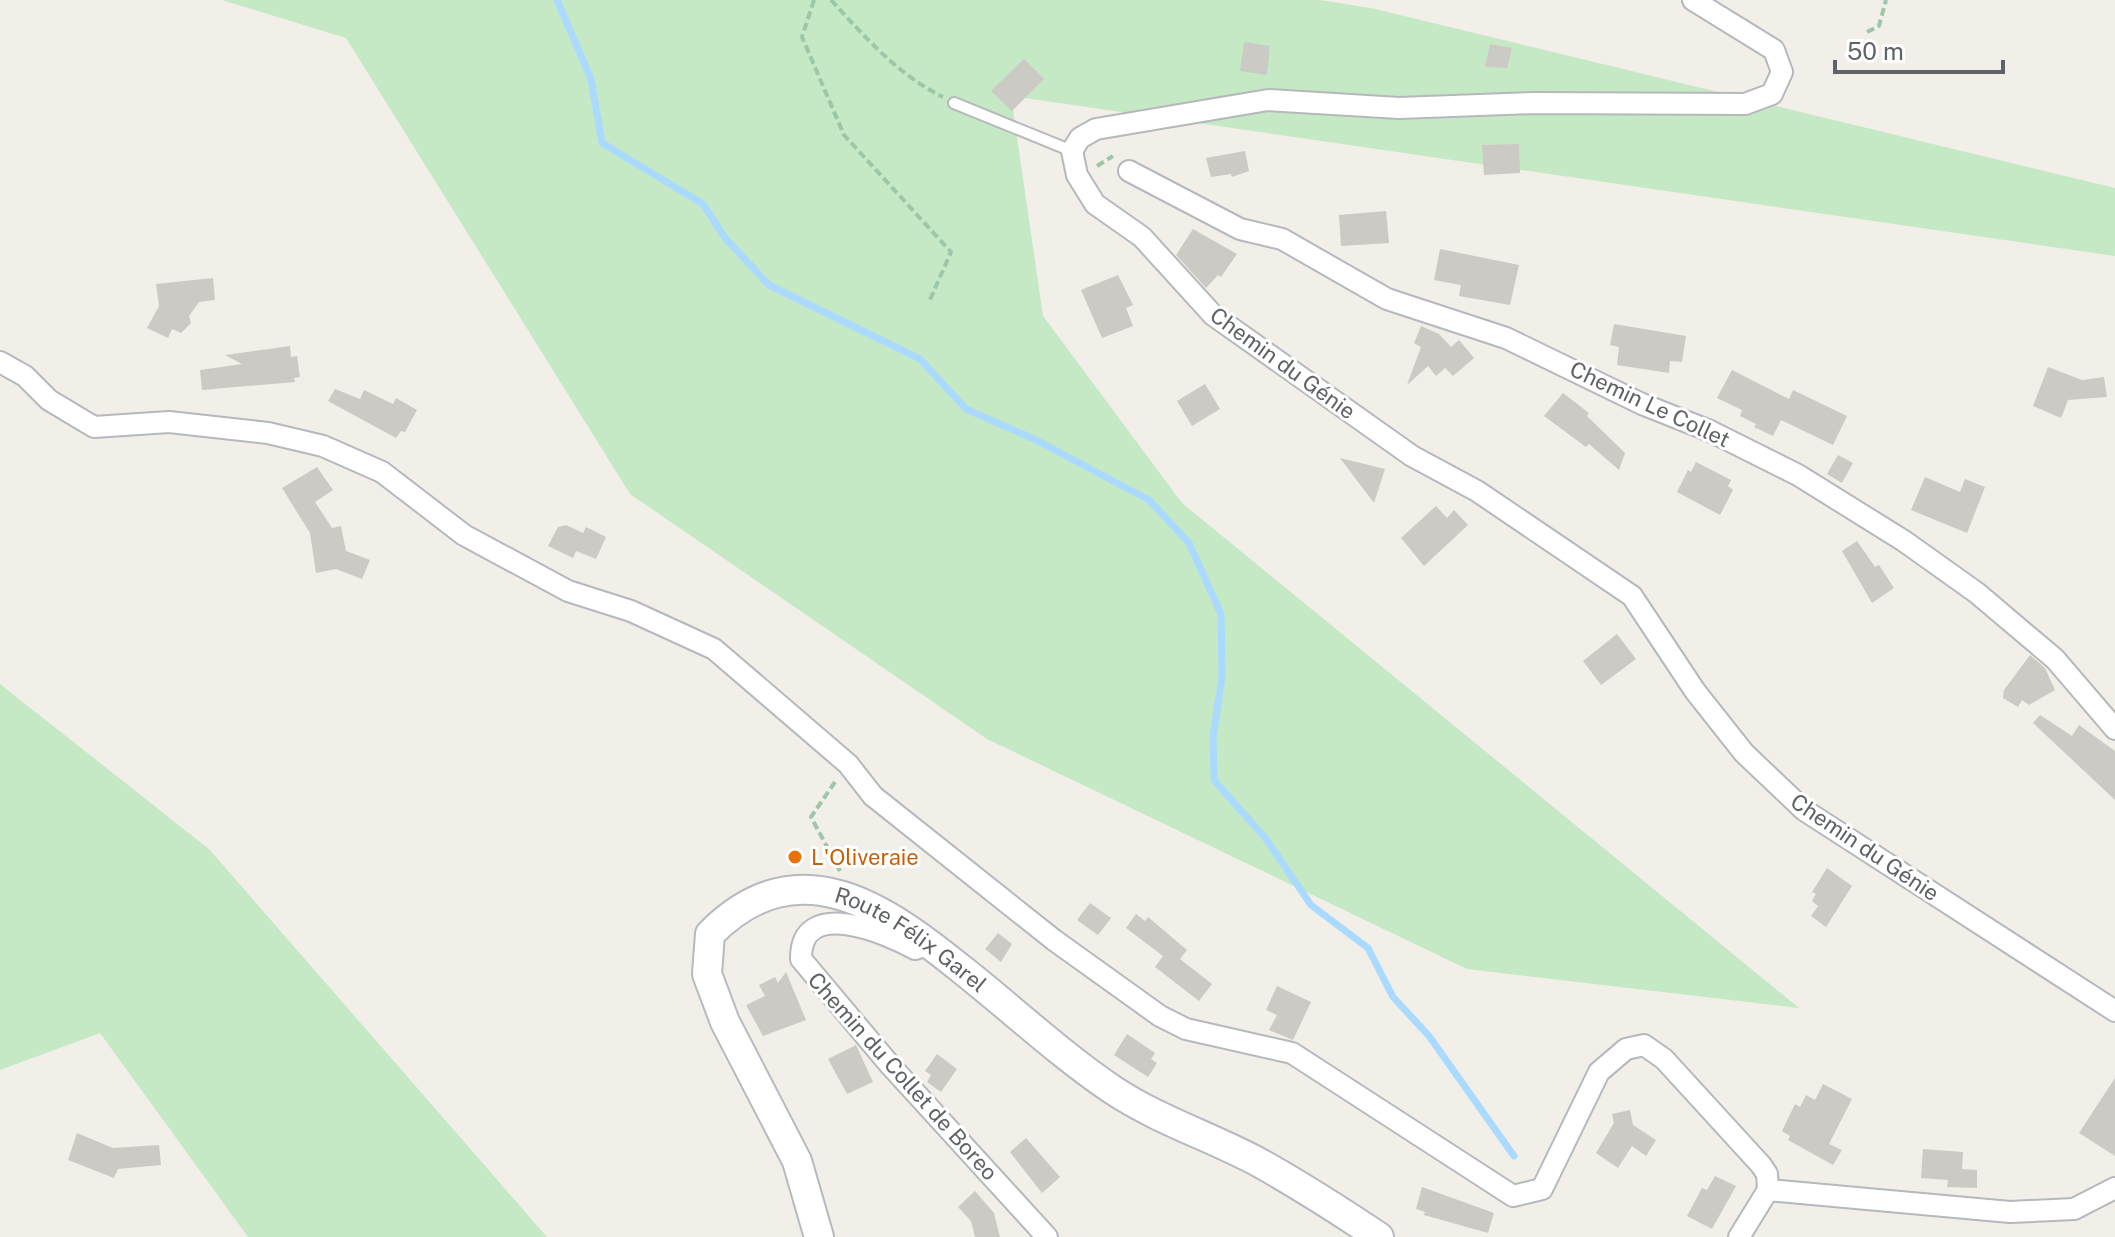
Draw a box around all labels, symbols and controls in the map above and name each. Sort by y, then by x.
scale bar [1835,24,2003,74]
text: 50 m [1847,37,1904,65]
street label: Chemin du Génie [1205,302,1361,424]
street label: Chemin Le Collet [1566,356,1734,452]
street label: Chemin du Génie [1786,788,1944,906]
place label: L'Oliveraie [811,844,919,870]
marker: L'Oliveraie [786,848,804,866]
street label: Route Félix Garel [832,881,992,997]
street label: Chemin du Collet de Boreo [803,967,1003,1185]

